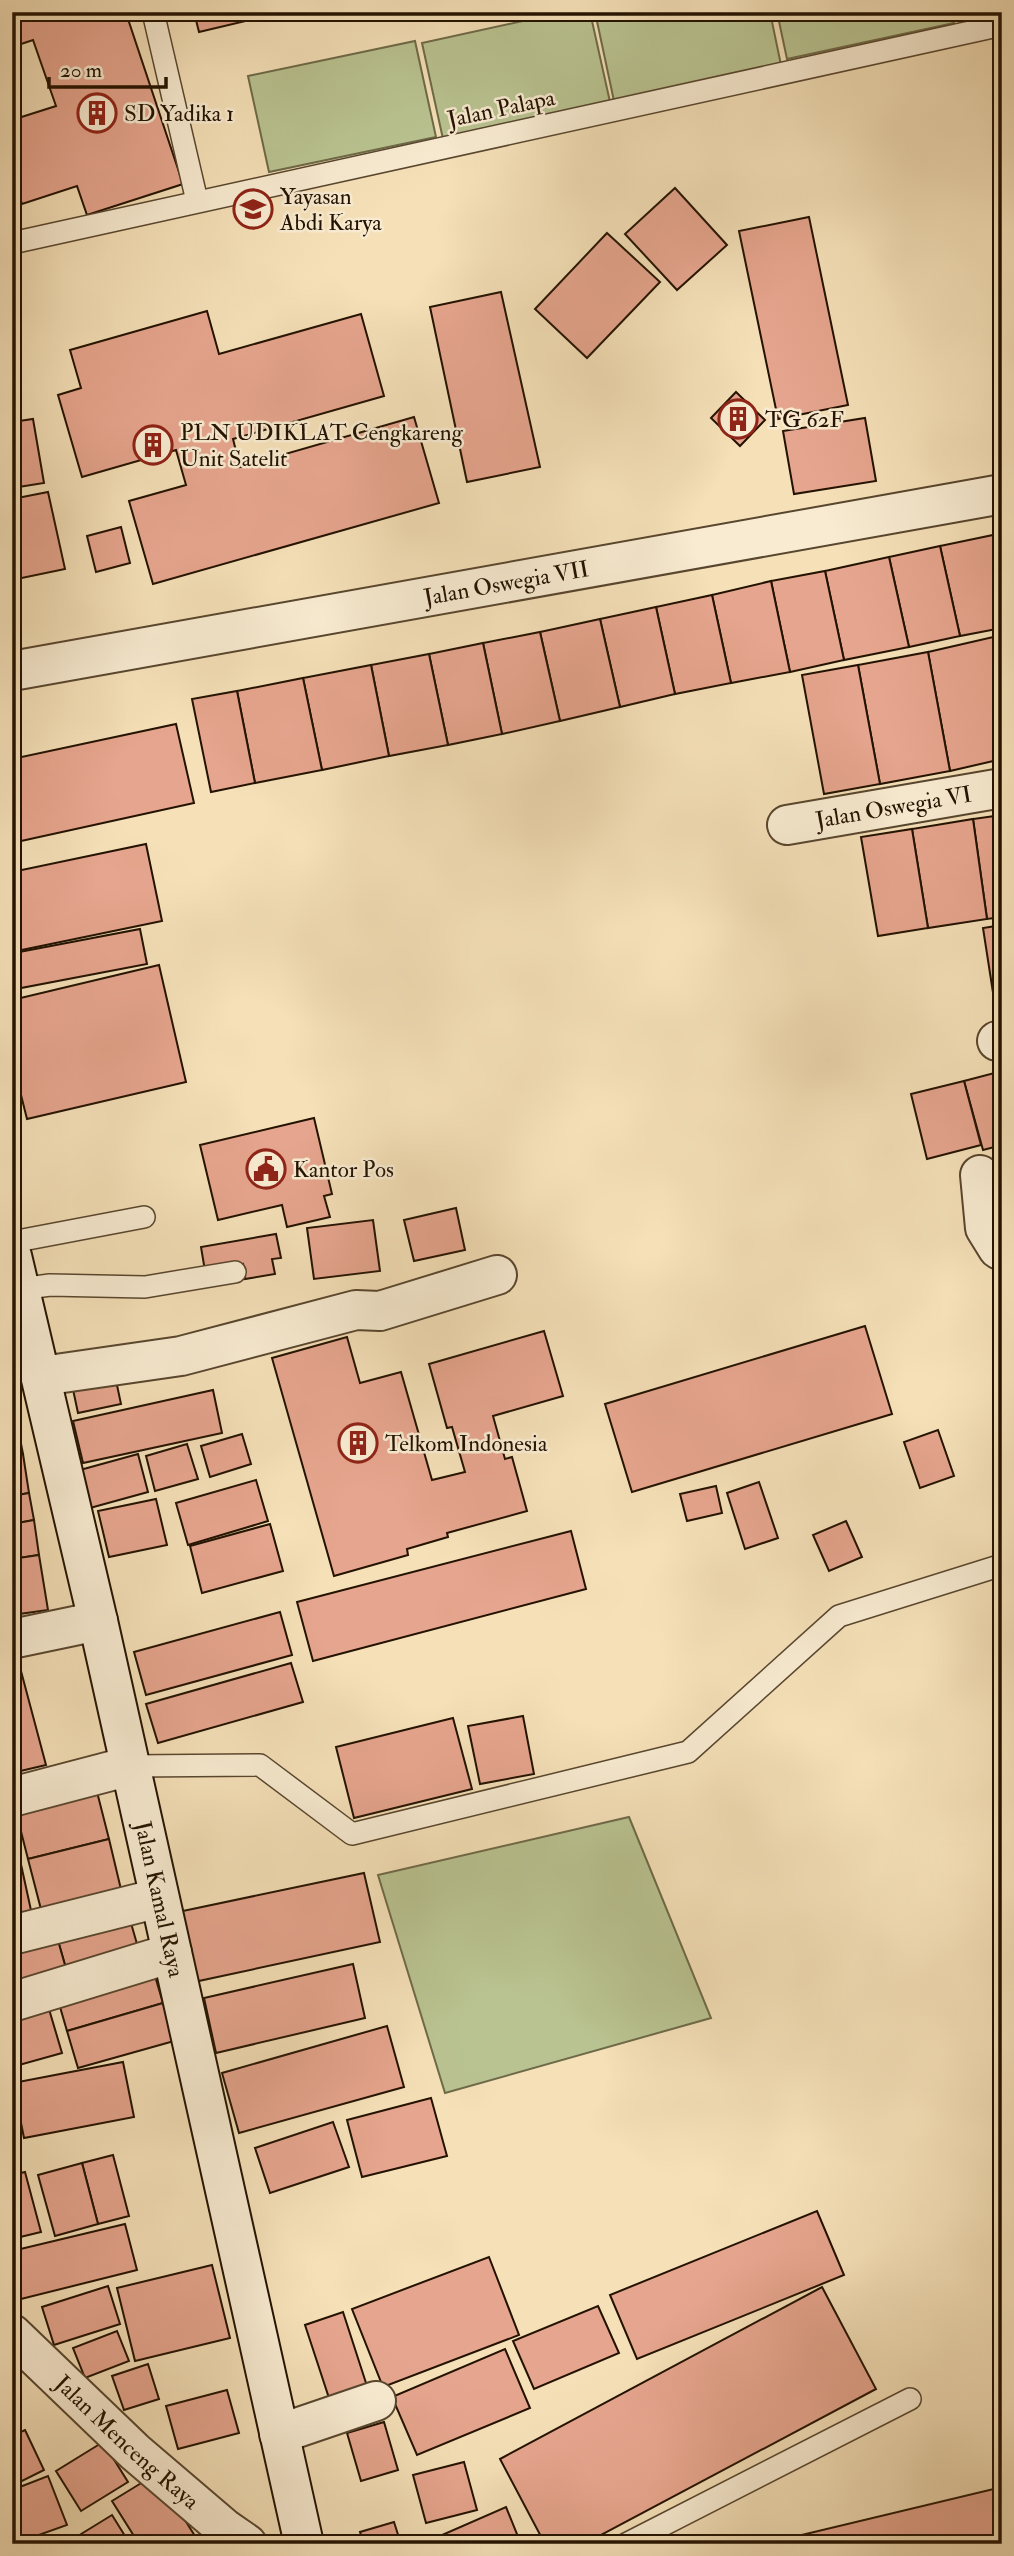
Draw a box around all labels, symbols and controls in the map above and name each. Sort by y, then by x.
scale bar [49,46,166,90]
text: 20 m [60,57,102,84]
street label: Jalan Palapa [444,83,558,135]
building icon: SD Yadika 1 [76,92,118,134]
place label: SD Yadika 1 [124,99,234,128]
place label: Yayasan Abdi Karya [279,182,382,237]
school or university icon: Yayasan Abdi Karya [232,188,274,230]
building icon: TG 62F [717,398,759,440]
place label: TG 62F [765,405,844,434]
place label: PLN UDIKLAT Cengkareng Unit Satelit [180,418,464,473]
building icon: PLN UDIKLAT Cengkareng Unit Satelit [132,424,174,466]
street label: Jalan Oswegia VII [420,554,591,612]
street label: Jalan Oswegia VI [812,779,974,835]
public building icon: Kantor Pos [245,1148,287,1190]
place label: Kantor Pos [293,1155,394,1184]
building icon: Telkom Indonesia [337,1422,379,1464]
place label: Telkom Indonesia [385,1429,548,1458]
street label: Jalan Kamal Raya [128,1817,191,1981]
street label: Jalan Menceng Raya [48,2368,206,2516]

